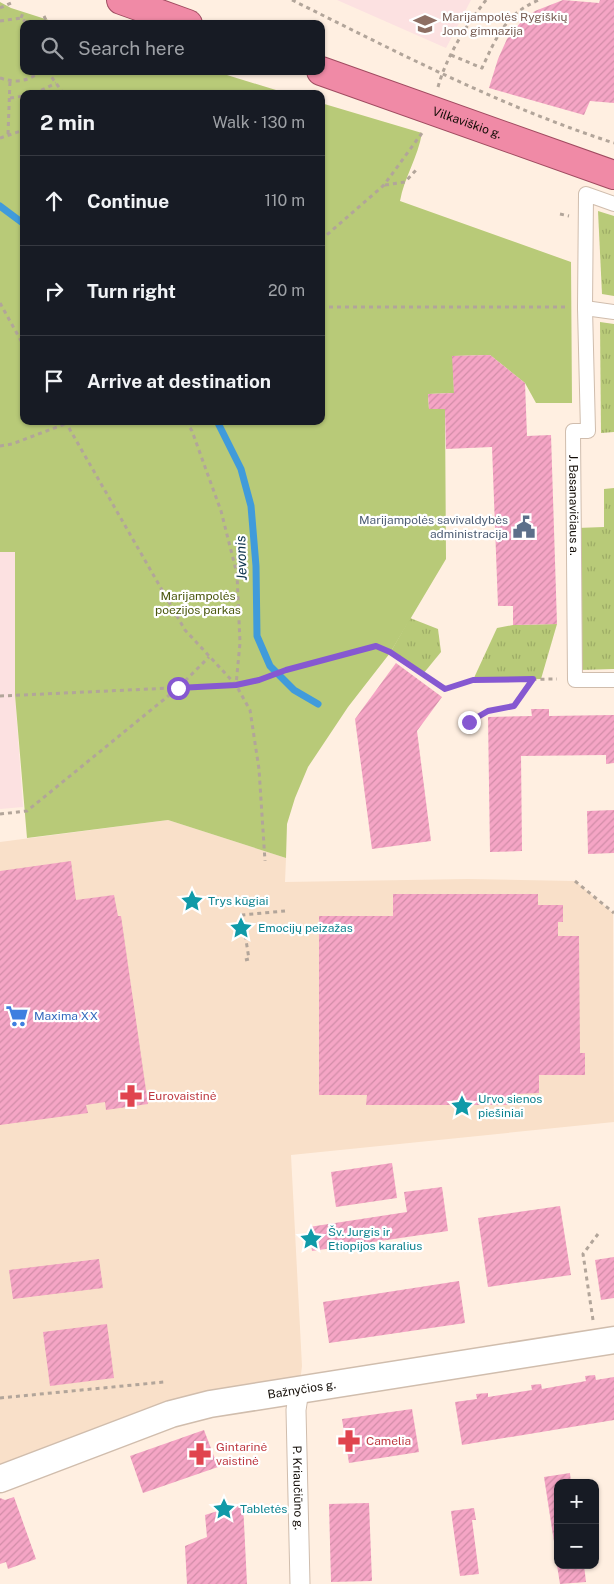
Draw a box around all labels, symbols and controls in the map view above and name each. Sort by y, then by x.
place label: Marijampolės Rygiškių Jono gimnazija [442,10,568,38]
school or university icon: Marijampolės Rygiškių Jono gimnazija [412,11,438,37]
search box [20,20,325,75]
icon: search [38,34,66,62]
text: Search here [78,37,185,59]
street label: Vilkaviškio g. [431,104,504,142]
text: 2 min [40,110,95,135]
text: Walk · 130 m [212,113,305,132]
icon: ahead [40,187,68,215]
text: Continue [87,190,169,212]
text: 110 m [264,191,305,210]
icon: right [40,277,68,305]
text: Turn right [87,280,176,302]
text: 20 m [268,281,305,300]
icon: arrive [40,367,68,395]
text: Arrive at destination [87,370,271,392]
street label: J. Basanavičiaus a. [566,454,581,556]
place label: Marijampolės savivaldybės administracija [359,513,508,541]
public building icon: Marijampolės savivaldybės administracija [511,514,537,540]
water label: Jevonis [232,535,250,581]
park label: Marijampolės poezijos parkas [155,589,241,617]
route start [167,677,190,700]
route end [458,711,481,734]
place icon: Trys kūgiai [179,888,205,914]
place label: Trys kūgiai [208,894,268,908]
place icon: Emocijų peizažas [228,915,254,941]
place label: Emocijų peizažas [258,921,353,935]
supermarket icon: Maxima XX [4,1003,30,1029]
place label: Maxima XX [34,1009,98,1023]
pharmacy icon: Eurovaistinė [118,1083,144,1109]
place label: Eurovaistinė [148,1089,217,1103]
place label: Urvo sienos piešiniai [478,1092,542,1120]
place icon: Urvo sienos piešiniai [449,1093,475,1119]
place label: Šv. Jurgis ir Etiopijos karalius [328,1225,422,1253]
place icon: Šv. Jurgis ir Etiopijos karalius [298,1226,324,1252]
street label: Bažnyčios g. [267,1377,337,1402]
pharmacy icon: Camelia [336,1428,362,1454]
place label: Camelia [366,1434,411,1448]
place label: Gintarinė vaistinė [216,1440,267,1468]
pharmacy icon: Gintarinė vaistinė [187,1441,213,1467]
street label: P. Kriaučiūno g. [290,1445,306,1530]
map controls [554,1479,599,1569]
button: + [554,1479,599,1524]
place icon: Tabletės [211,1496,237,1522]
place label: Tabletės [240,1502,287,1516]
button: − [554,1524,599,1569]

